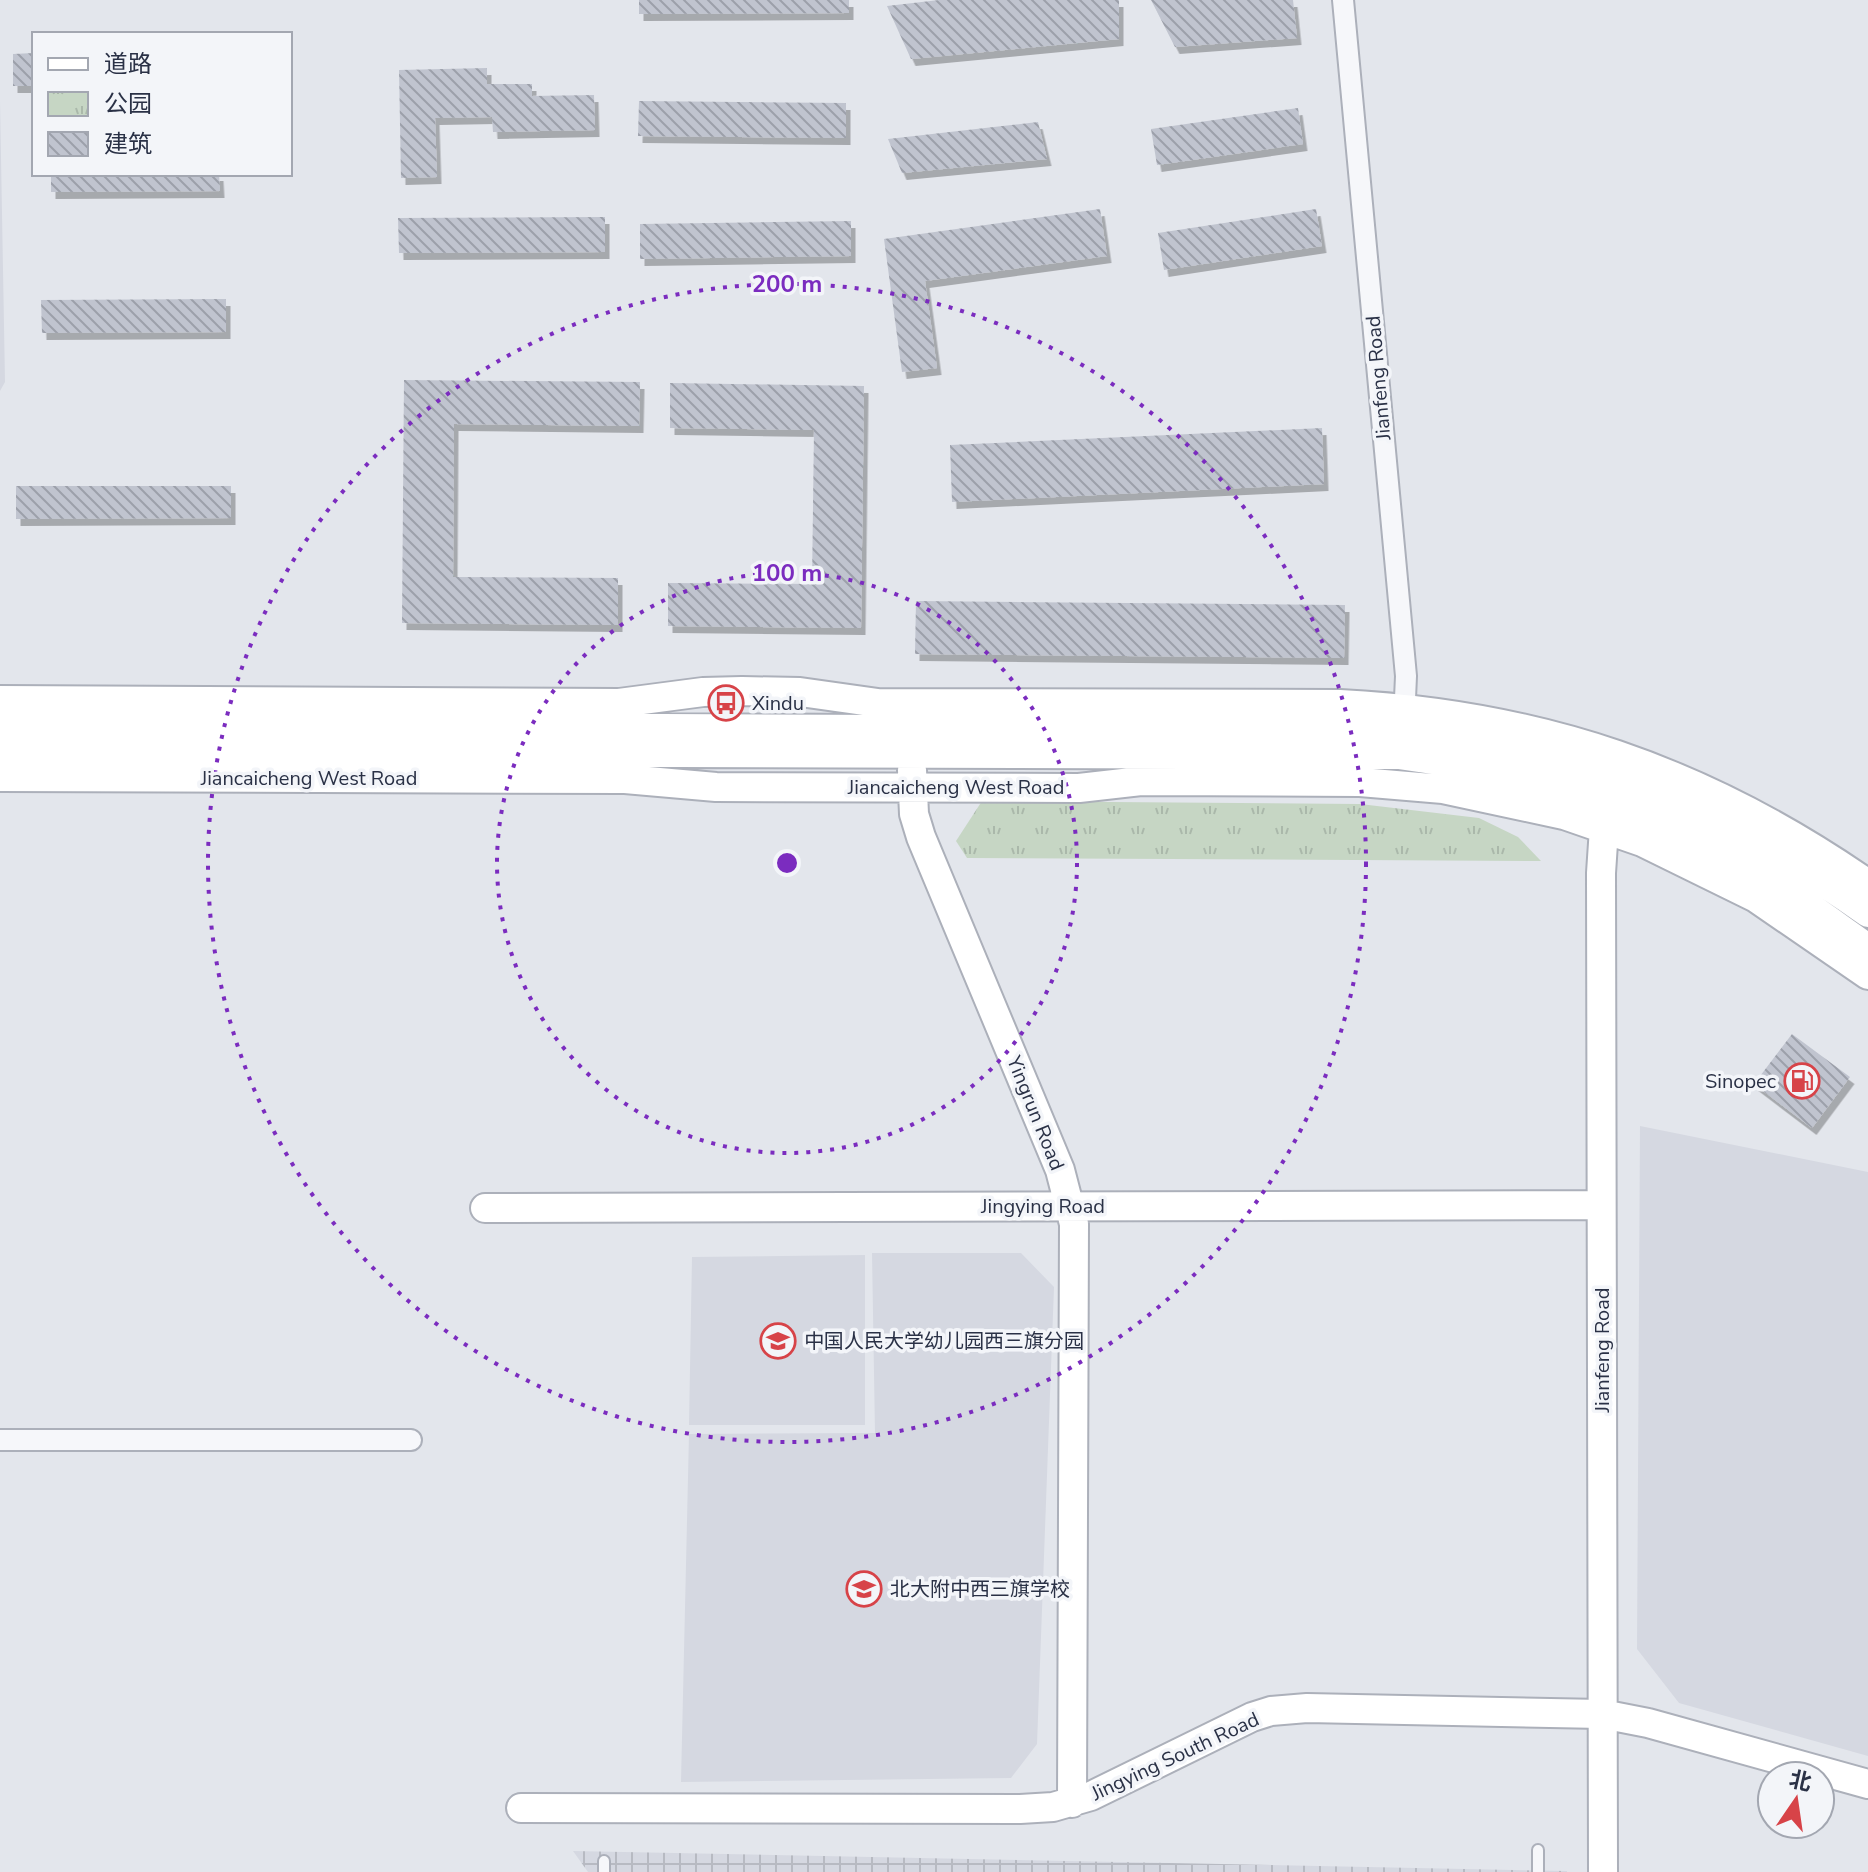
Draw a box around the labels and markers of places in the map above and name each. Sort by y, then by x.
bus stop icon: Xindu [707,684,745,722]
place label: Xindu [752,690,804,717]
centre of rings [773,849,801,877]
fuel station icon: Sinopec [1783,1062,1821,1100]
place label: Sinopec [1705,1068,1776,1095]
school or university icon: 中国人民大学幼儿园西三旗分园 [759,1322,797,1360]
place label: 中国人民大学幼儿园西三旗分园 [804,1328,1084,1355]
school or university icon: 北大附中西三旗学校 [845,1570,883,1608]
place label: 北大附中西三旗学校 [890,1576,1070,1603]

